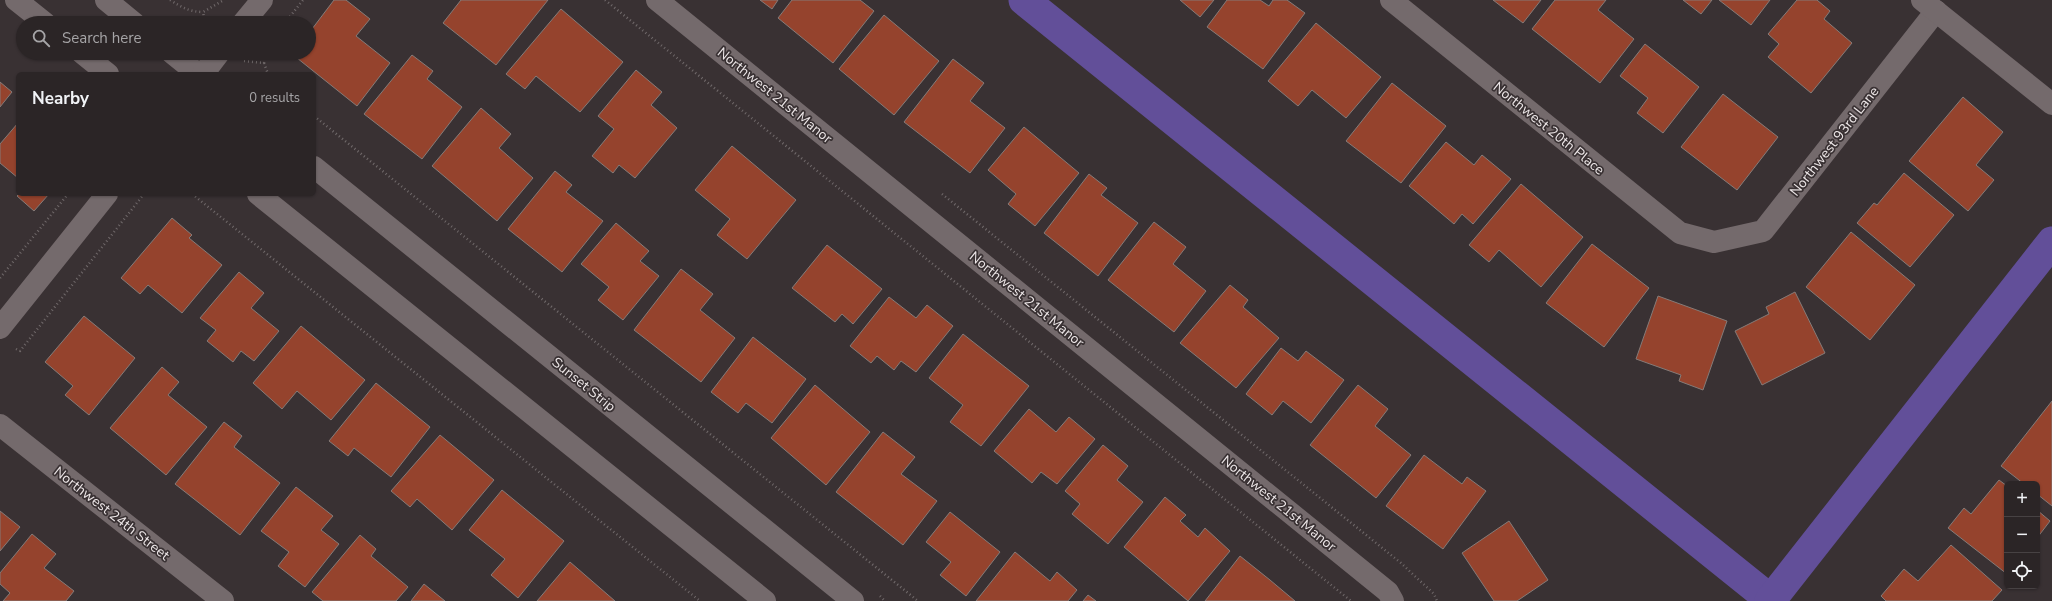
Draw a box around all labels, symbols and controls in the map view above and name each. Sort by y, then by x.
search box [16,16,316,60]
icon: search [30,27,52,49]
text: Search here [62,28,142,48]
street label: Northwest 21st Manor [713,43,836,148]
street label: Northwest 20th Place [1489,78,1608,179]
street label: Northwest 93rd Lane [1786,82,1883,200]
text: Nearby [32,87,89,110]
text: 0 results [249,89,300,107]
street label: Northwest 21st Manor [965,247,1088,352]
street label: Sunset Strip [548,353,620,416]
street label: Northwest 21st Manor [1217,451,1340,556]
street label: Northwest 24th Street [50,462,174,565]
map controls [2004,481,2040,589]
button: + [2004,481,2040,517]
button: − [2004,517,2040,553]
button: locate [2004,553,2040,589]

